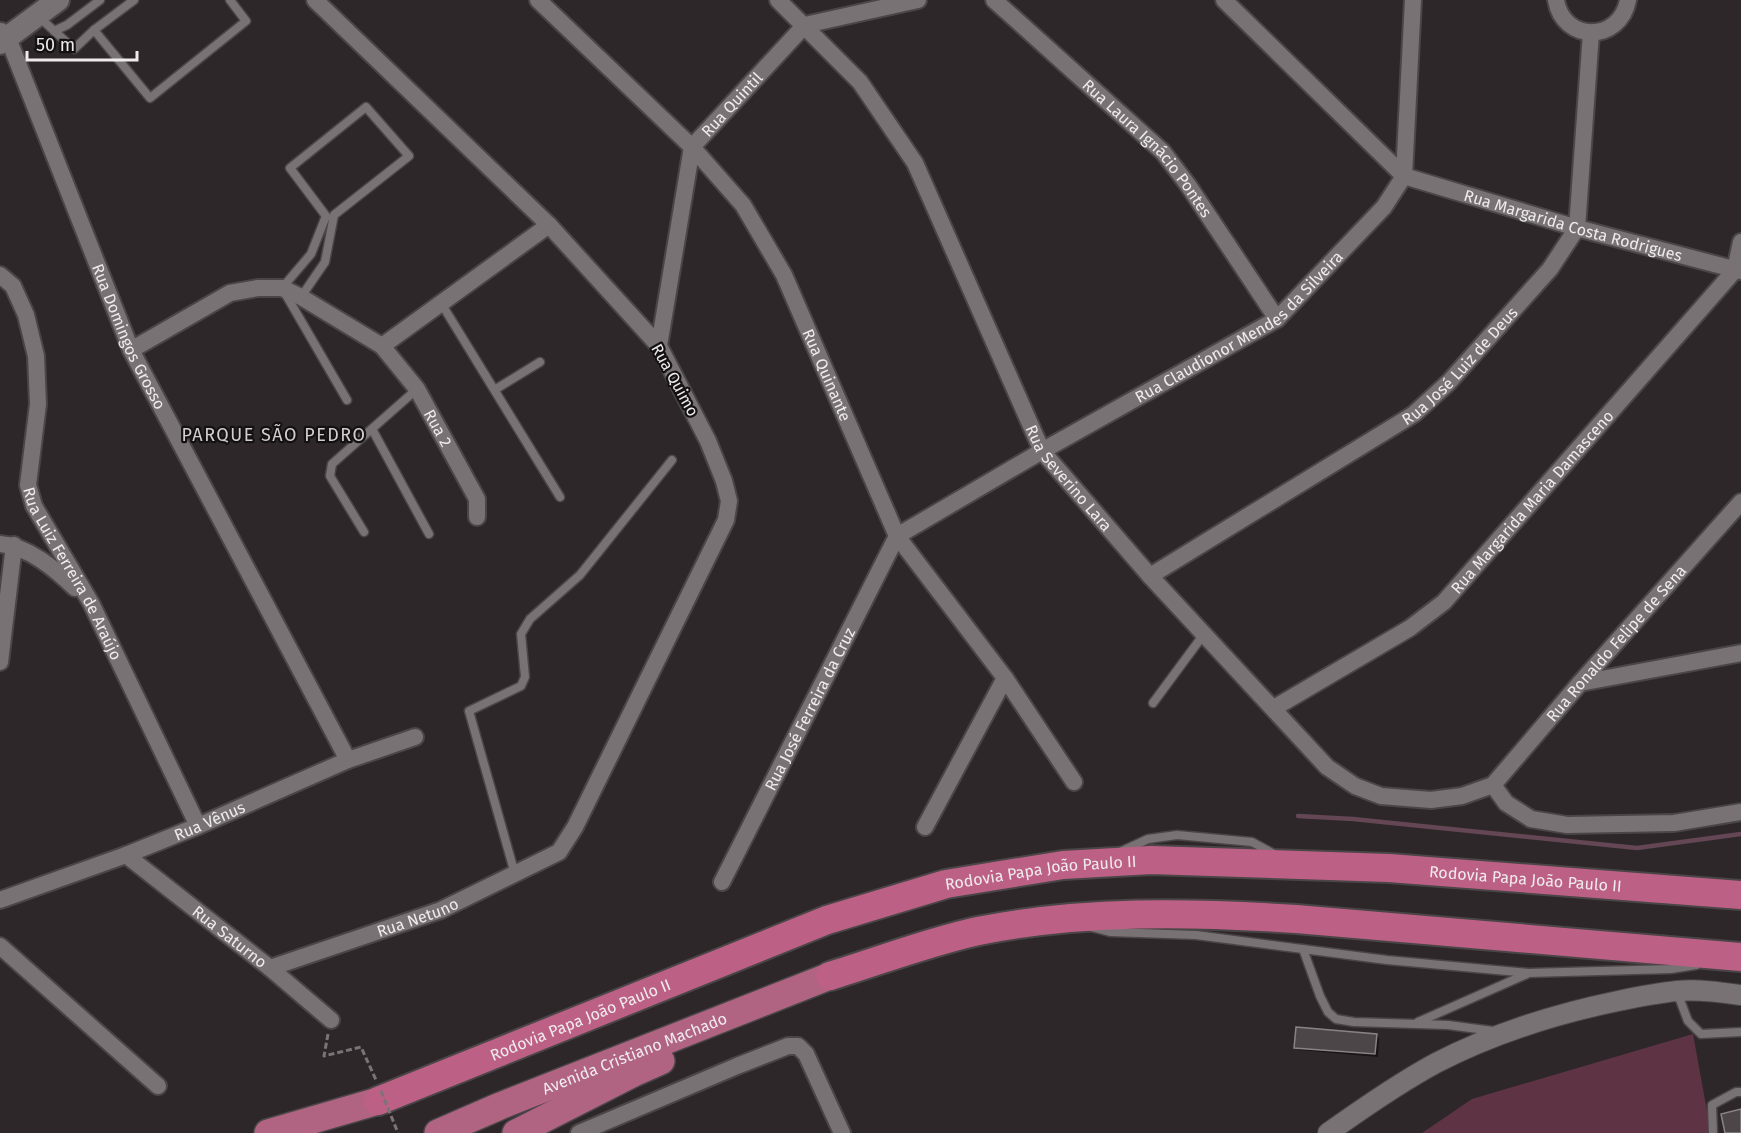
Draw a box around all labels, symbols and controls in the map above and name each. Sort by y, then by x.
scale bar [27,24,136,62]
text: 50 m [36,34,75,56]
street label: Rua Quintil [697,68,766,141]
street label: Rua Laura Ignácio Pontes [1079,75,1216,221]
street label: Rua Margarida Costa Rodrigues [1462,185,1684,265]
street label: Rua Claudionor Mendes da Silveira [1131,247,1347,406]
street label: Rua Domingos Grosso [88,261,170,412]
street label: Rua José Luiz de Deus [1398,303,1521,429]
street label: Rua Quinante [799,326,856,424]
street label: Rua Quimo [647,340,703,420]
street label: Rua 2 [420,406,456,450]
street label: Rua Margarida Maria Damasceno [1447,406,1617,597]
street label: Rua Severino Lara [1022,422,1116,535]
district label: PARQUE SÃO PEDRO [181,423,367,446]
street label: Rua Luiz Ferreira de Araújo [20,485,126,663]
street label: Rua Ronaldo Felipe de Sena [1542,561,1690,725]
street label: Rua José Ferreira da Cruz [760,624,859,794]
street label: Rua Vênus [171,797,248,844]
street label: Rodovia Papa João Paulo II [944,851,1137,894]
street label: Rodovia Papa João Paulo II [1428,862,1622,895]
street label: Rua Netuno [374,893,462,941]
street label: Rua Saturno [189,901,271,972]
street label: Rodovia Papa João Paulo II [487,975,673,1064]
street label: Avenida Cristiano Machado [539,1008,729,1098]

